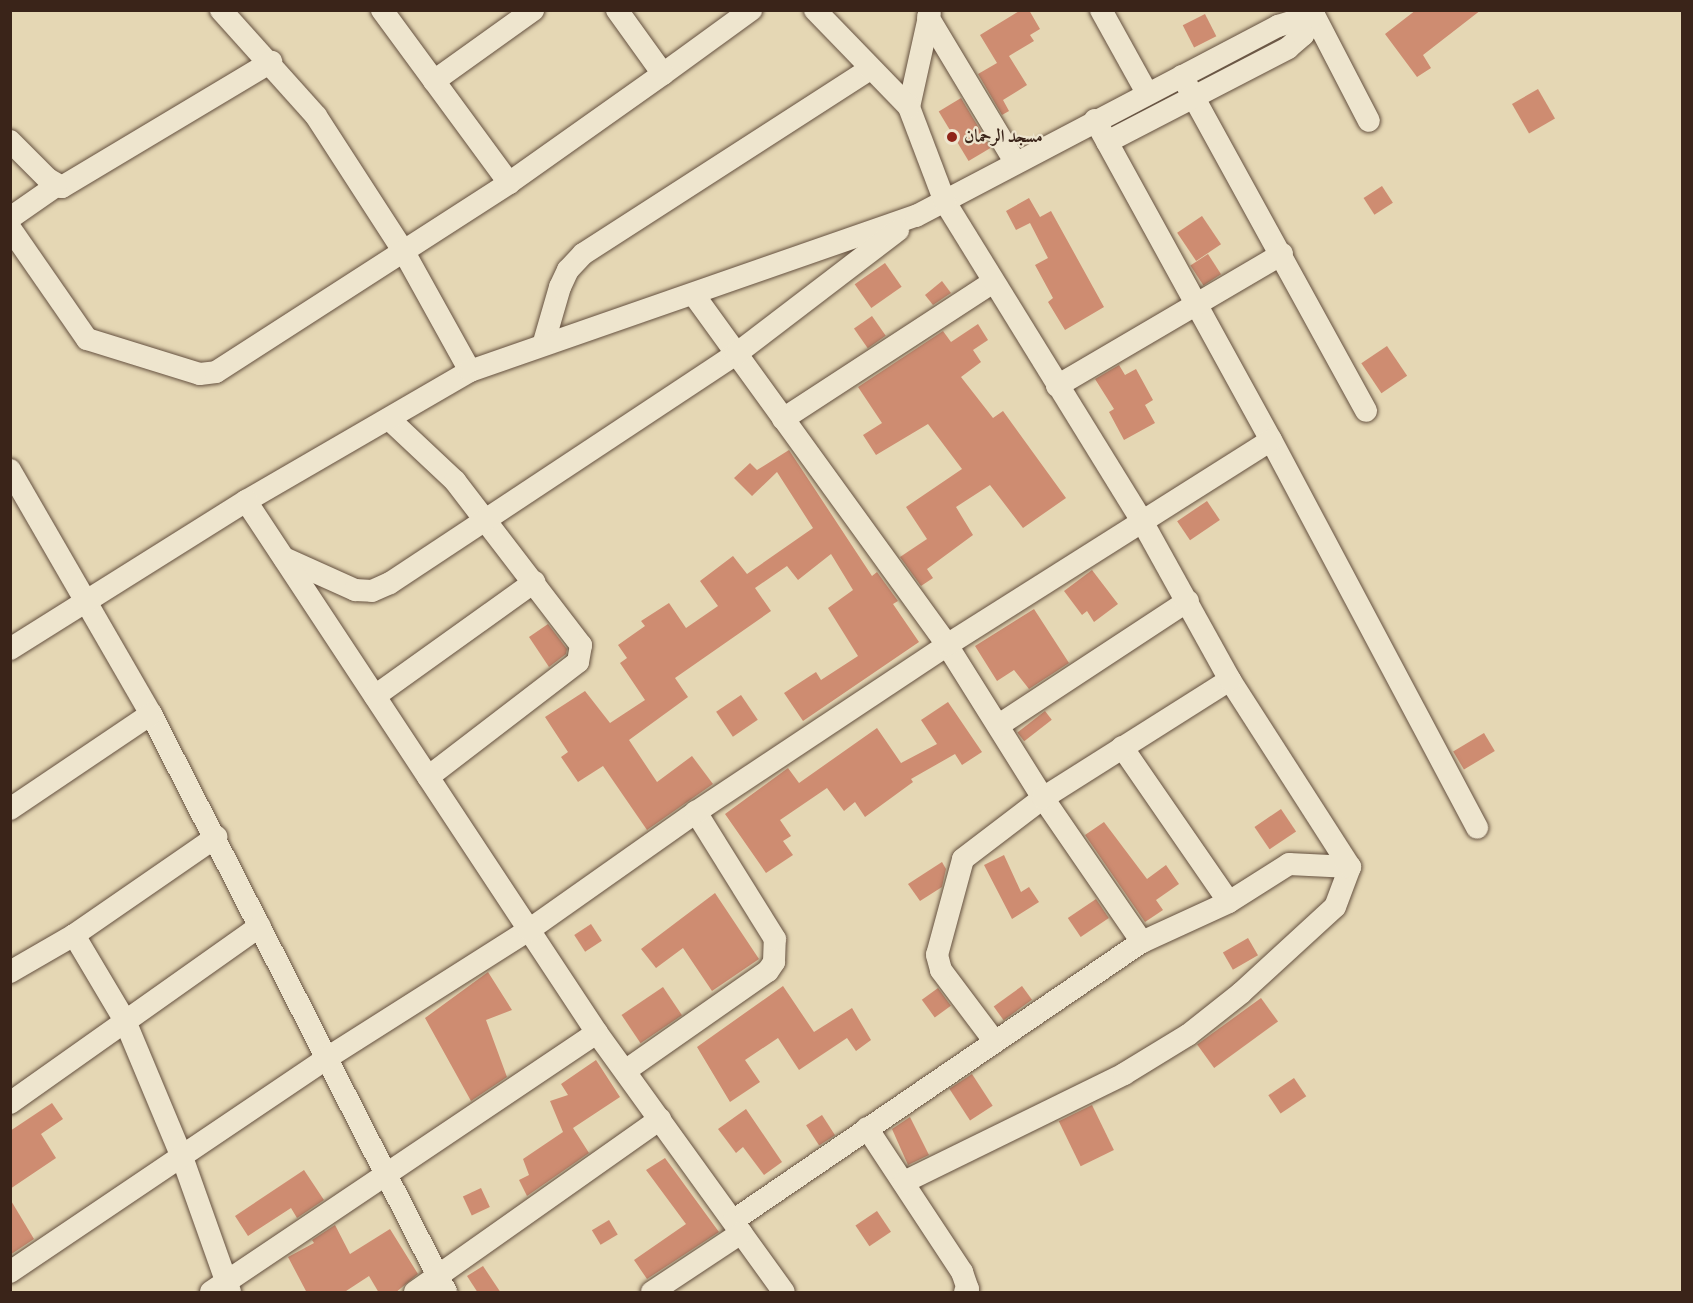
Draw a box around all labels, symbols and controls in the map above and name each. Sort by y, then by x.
place label: مسجد الرحمان [964,126,1043,148]
marker: مسجد الرحمان [945,130,959,144]

